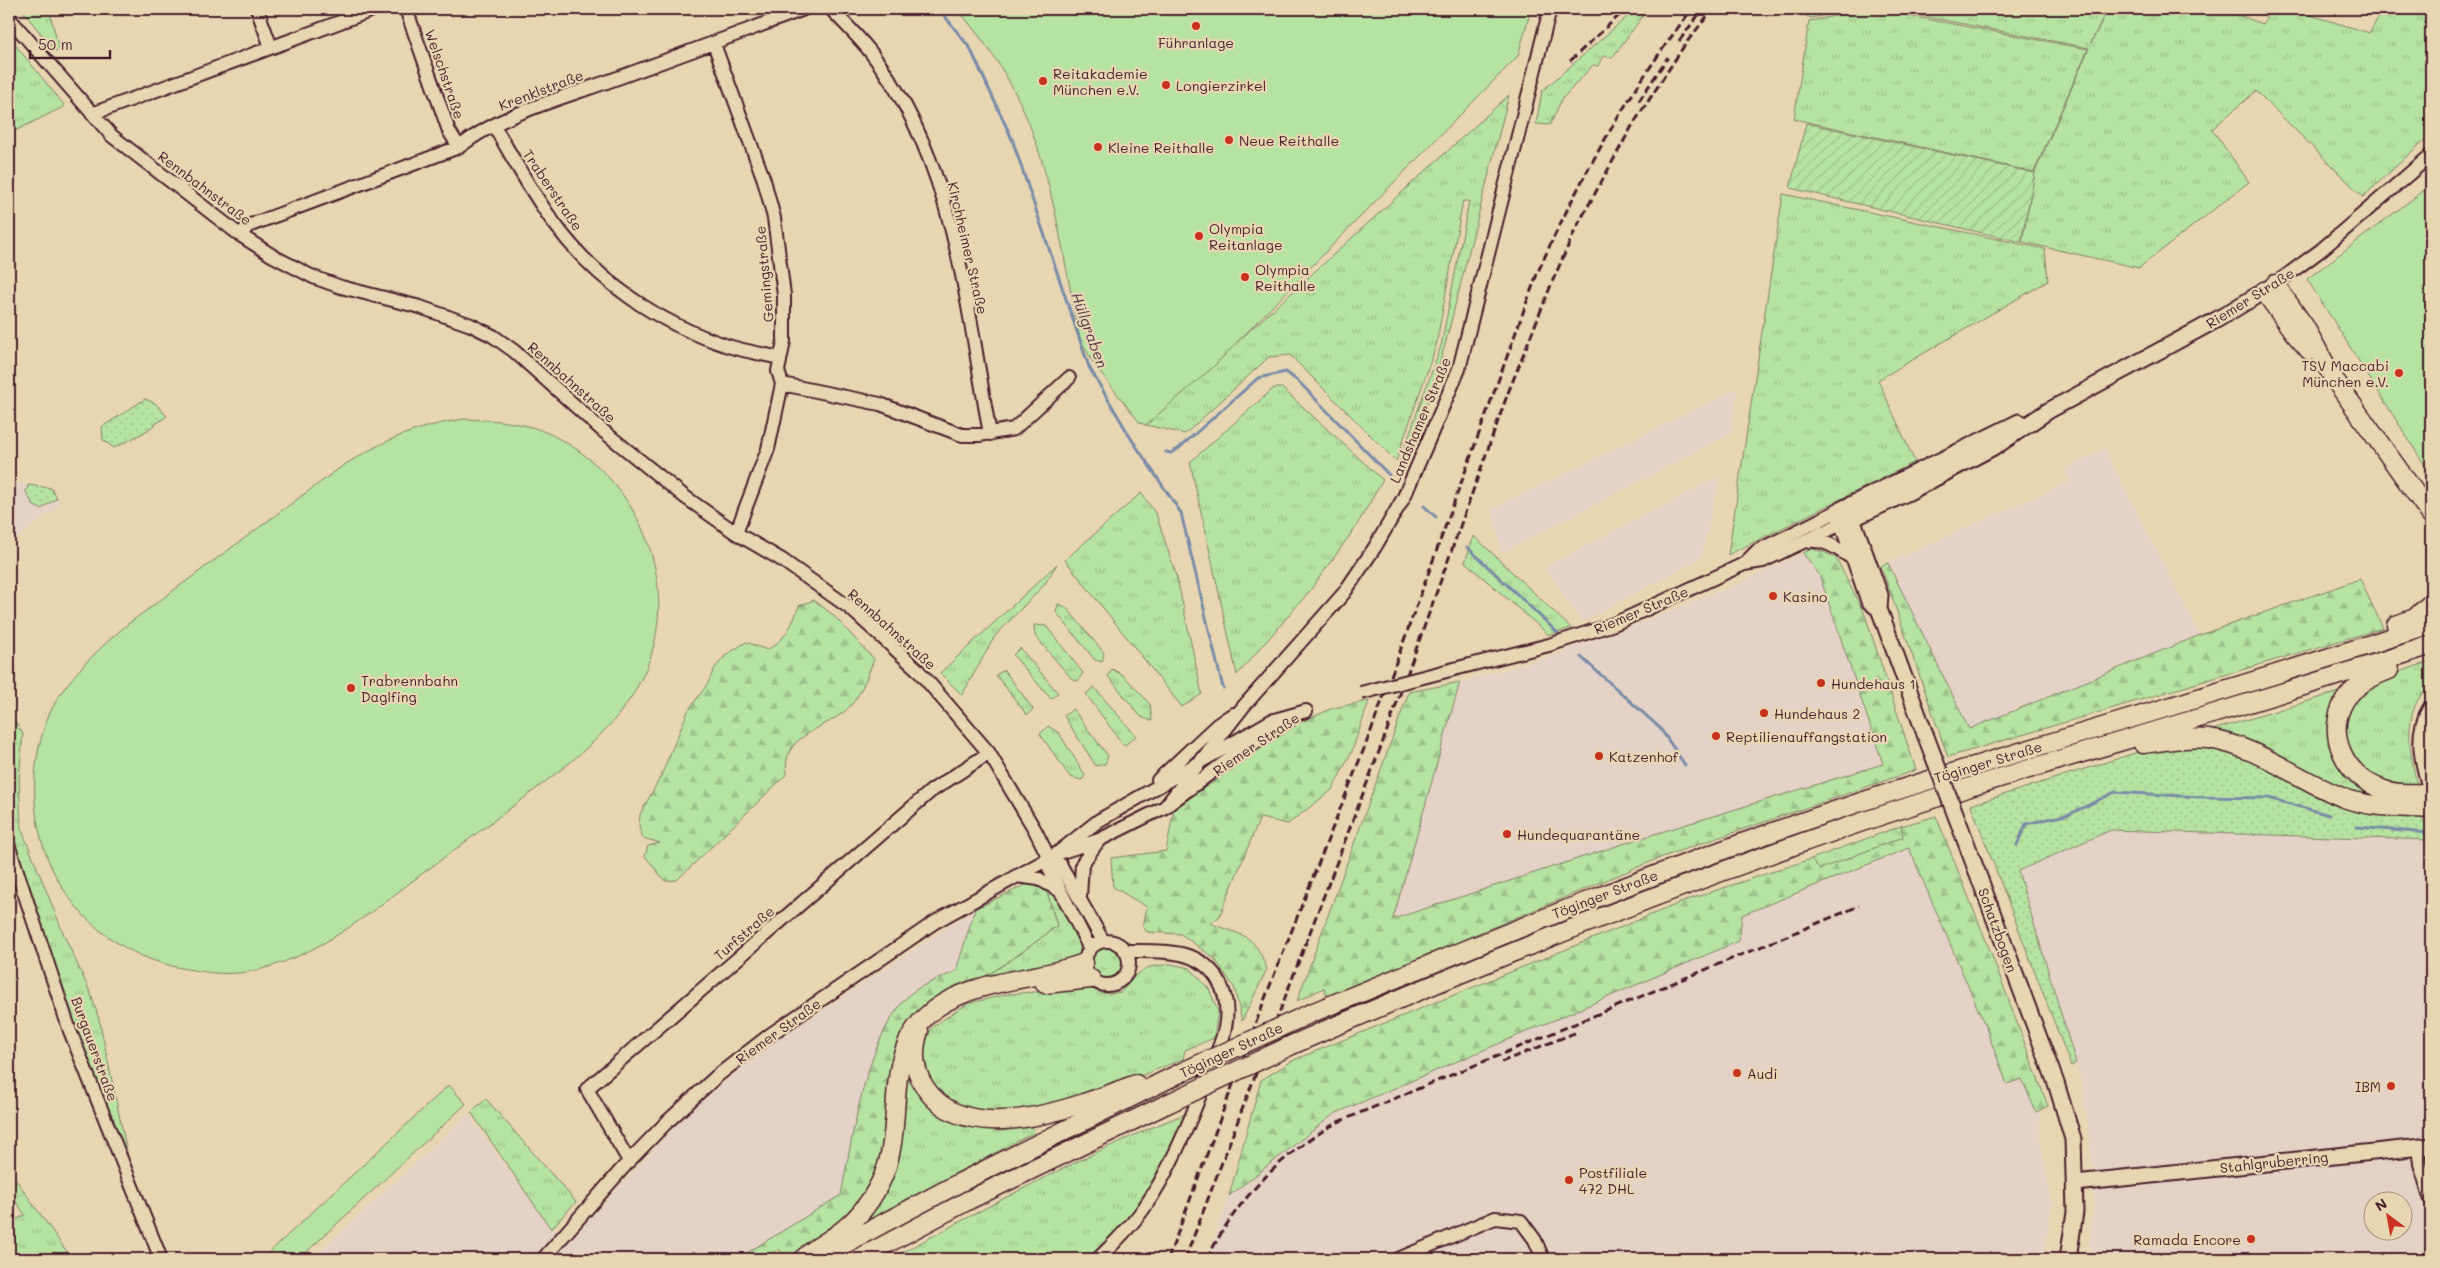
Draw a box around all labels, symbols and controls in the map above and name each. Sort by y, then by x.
marker: Führanlage [1190,20,1202,32]
street label: Welschstraße [421,27,469,121]
scale bar [30,28,110,60]
place label: Führanlage [1158,33,1234,52]
text: 50 m [38,34,73,54]
place label: Reitakademie München e.V. [1053,64,1148,99]
street label: Krenklstraße [496,65,586,115]
marker: Reitakademie München e.V. [1037,75,1049,87]
place label: Longierzirkel [1176,76,1266,95]
marker: Longierzirkel [1160,79,1172,91]
place label: Neue Reithalle [1239,131,1339,150]
marker: Neue Reithalle [1223,134,1235,146]
place label: Kleine Reithalle [1108,138,1214,157]
marker: Kleine Reithalle [1092,141,1104,153]
street label: Rennbahnstraße [154,146,256,230]
street label: Traberstraße [519,146,587,234]
street label: Kirchheimer Straße [944,180,992,316]
place label: Olympia Reitanlage [1209,219,1283,254]
street label: Gemingstraße [750,225,778,323]
marker: Olympia Reitanlage [1193,230,1205,242]
place label: Olympia Reithalle [1255,260,1315,295]
street label: Riemer Straße [2202,263,2298,333]
marker: Olympia Reithalle [1239,271,1251,283]
water label: Hüllgraben [1067,289,1113,371]
street label: Rennbahnstraße [524,337,620,427]
street label: Landshamer Straße [1385,354,1455,486]
place label: TSV Maccabi München e.V. [2302,356,2389,391]
marker: TSV Maccabi München e.V. [2393,367,2405,379]
street label: Riemer Straße [1591,582,1691,638]
street label: Rennbahnstraße [844,584,940,674]
place label: Kasino [1783,587,1827,606]
marker: Kasino [1767,590,1779,602]
place label: Trabrennbahn Daglfing [361,671,458,706]
place label: Hundehaus 1 [1831,674,1916,693]
marker: Hundehaus 1 [1815,677,1827,689]
marker: Trabrennbahn Daglfing [345,682,357,694]
place label: Hundehaus 2 [1774,704,1860,723]
marker: Hundehaus 2 [1758,707,1770,719]
street label: Riemer Straße [1209,708,1303,780]
place label: Reptilienauffangstation [1726,727,1887,746]
marker: Reptilienauffangstation [1710,730,1722,742]
street label: Töginger Straße [1932,737,2044,787]
place label: Katzenhof [1609,747,1679,766]
marker: Katzenhof [1593,750,1605,762]
place label: Hundequarantäne [1517,825,1640,844]
marker: Hundequarantäne [1501,828,1513,840]
street label: Töginger Straße [1549,865,1661,923]
street label: Schatzbogen [1974,885,2022,975]
street label: Turfstraße [710,901,778,965]
street label: Burgauerstraße [67,994,123,1104]
street label: Riemer Straße [732,994,824,1068]
street label: Töginger Straße [1176,1018,1286,1082]
place label: Audi [1747,1064,1778,1083]
marker: Audi [1731,1067,1743,1079]
place label: IBM [2355,1077,2381,1096]
marker: IBM [2385,1080,2397,1092]
street label: Stahlgruberring [2219,1147,2329,1177]
place label: Postfiliale 472 DHL [1579,1163,1647,1198]
marker: Postfiliale 472 DHL [1563,1174,1575,1186]
north arrow [2362,1190,2412,1240]
text: N [2371,1194,2390,1215]
place label: Ramada Encore [2133,1230,2241,1249]
marker: Ramada Encore [2245,1233,2257,1245]

